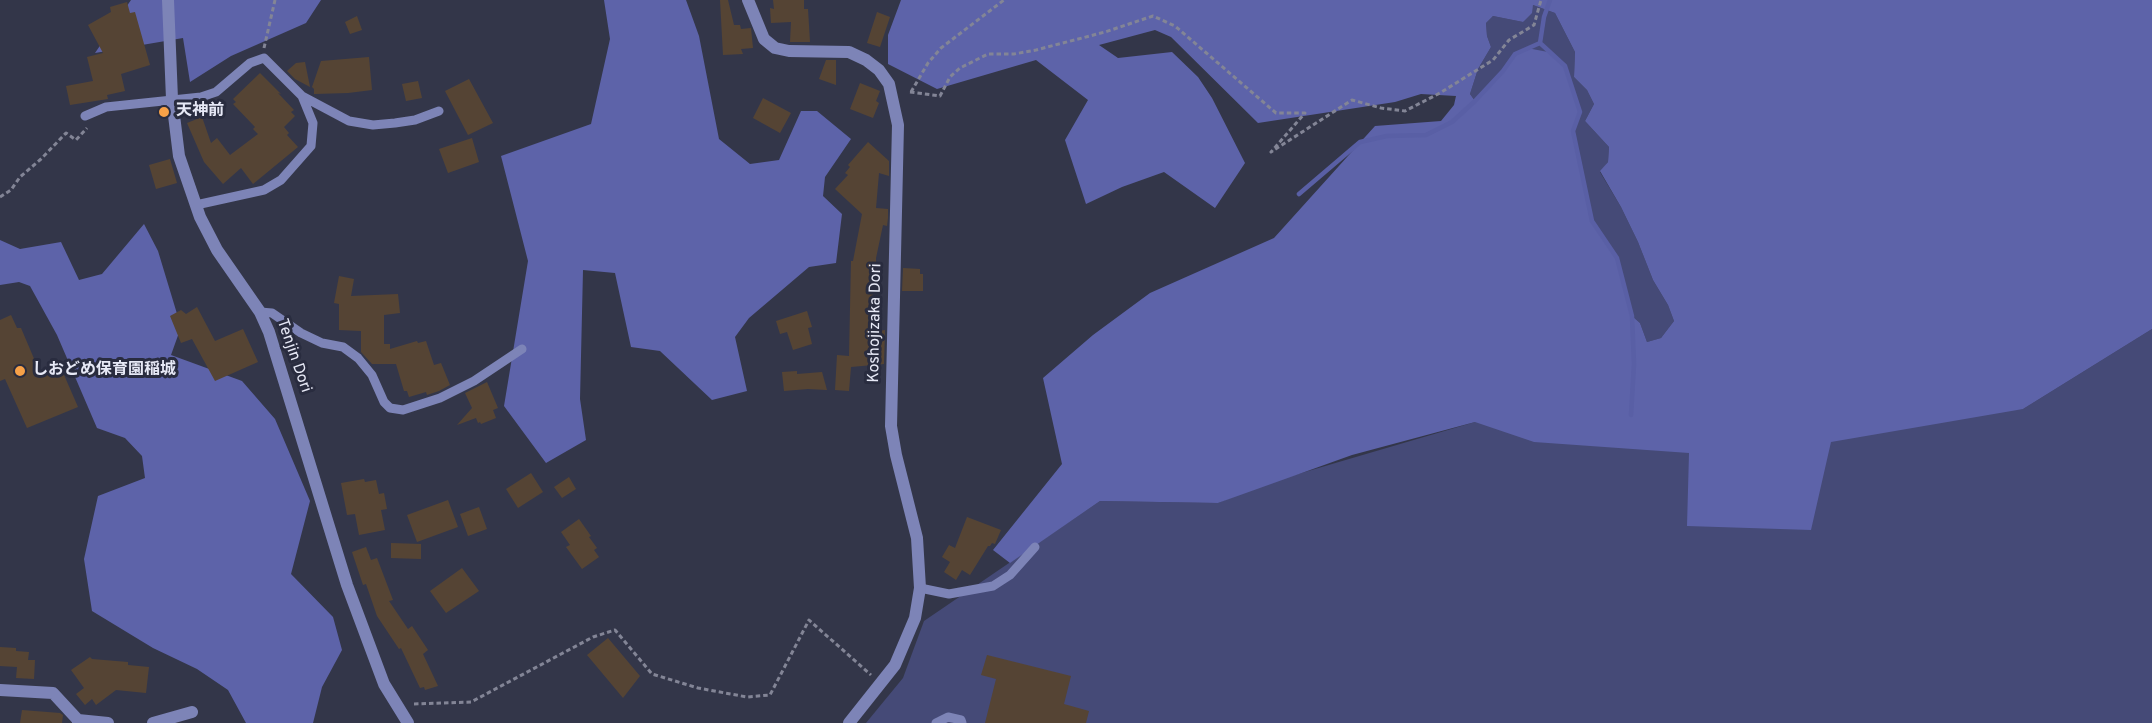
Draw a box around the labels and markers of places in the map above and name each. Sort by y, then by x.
place label: 天神前 [176,102,224,122]
marker: 天神前 [157,105,171,119]
place label: しおどめ保育園稲城 [32,361,176,381]
marker: しおどめ保育園稲城 [13,364,27,378]

